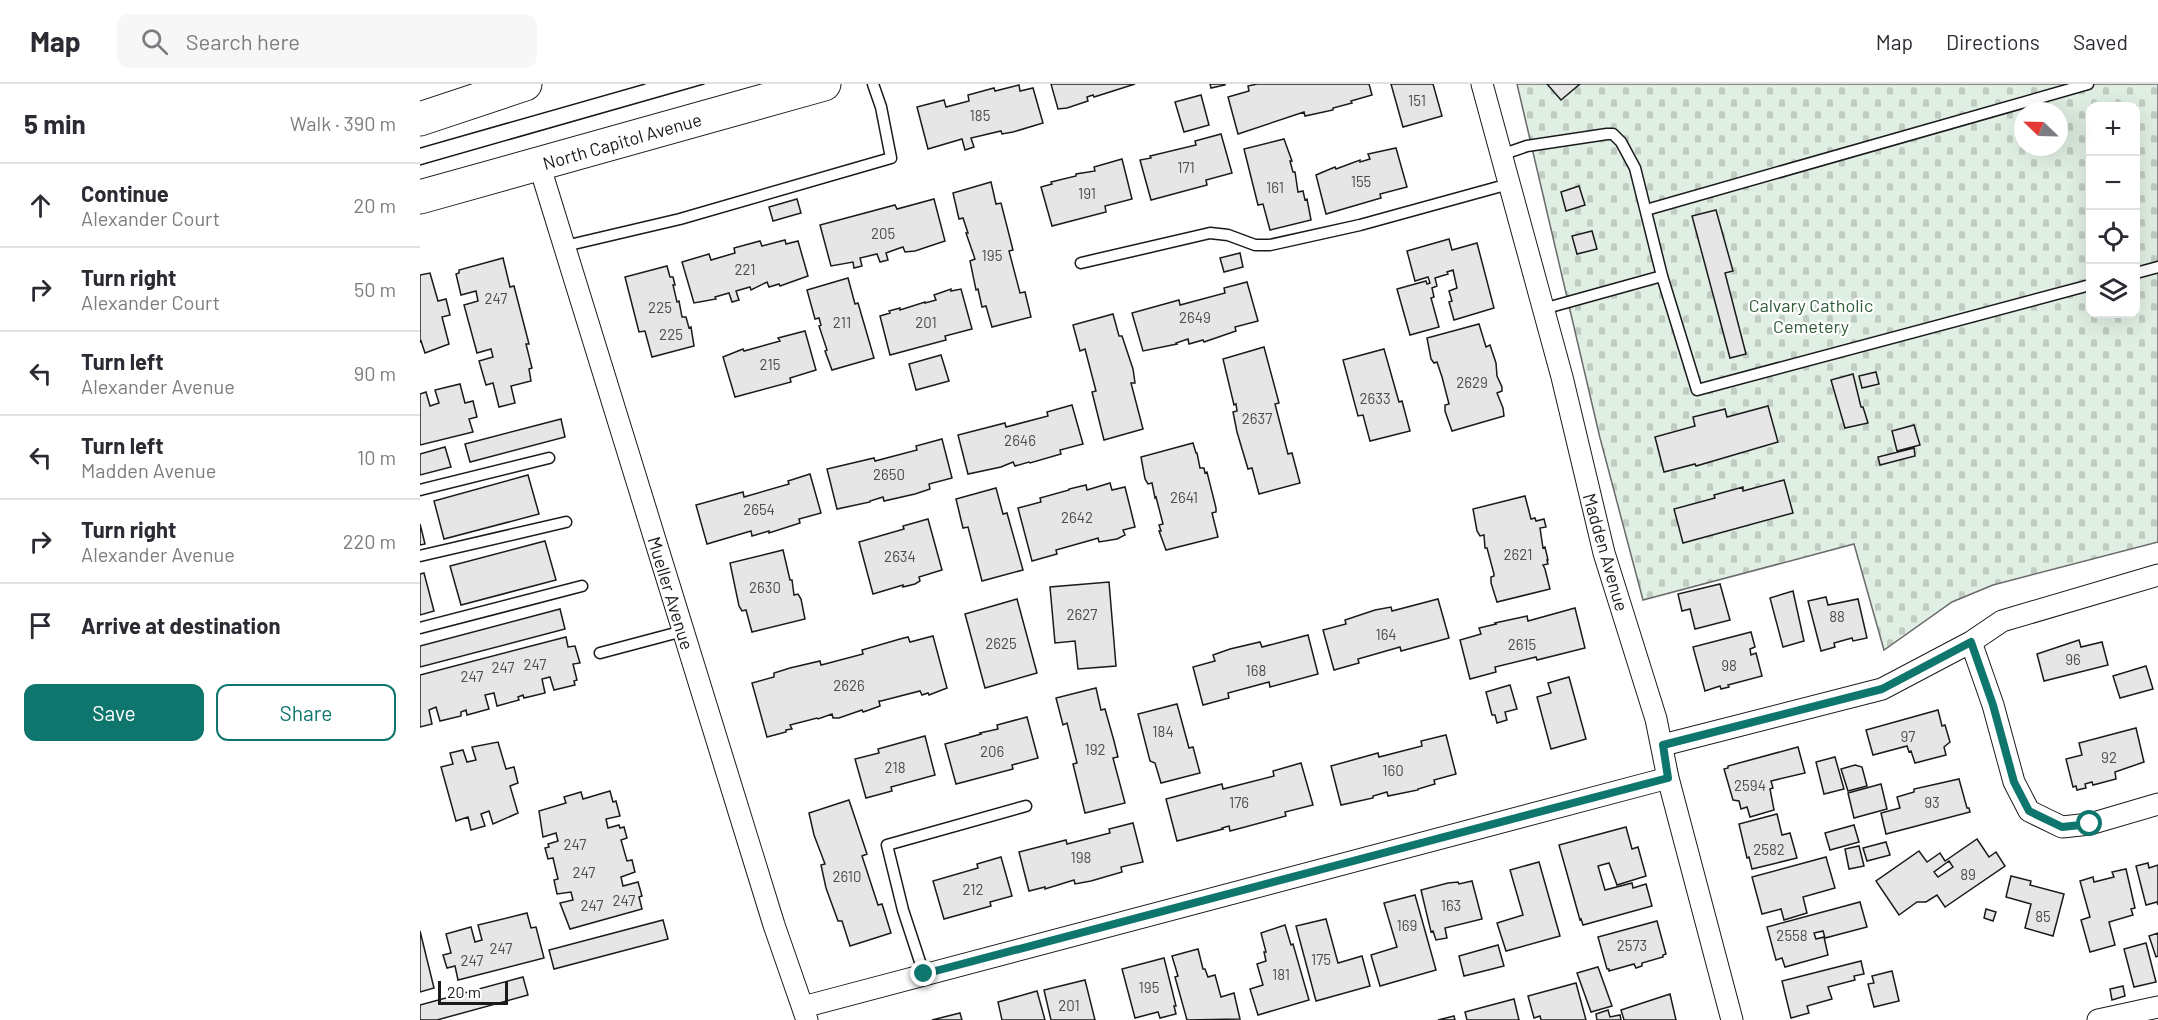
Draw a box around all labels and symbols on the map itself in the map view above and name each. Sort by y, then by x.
house number: 151 [1408,91,1426,109]
north arrow [2014,102,2068,156]
house number: 185 [970,106,990,124]
street label: North Capitol Avenue [540,108,704,174]
house number: 171 [1177,158,1195,176]
house number: 155 [1351,172,1371,190]
house number: 161 [1266,178,1284,196]
house number: 191 [1078,184,1096,202]
house number: 205 [871,224,895,242]
house number: 195 [982,246,1002,264]
house number: 221 [734,260,756,278]
house number: 247 [485,289,507,307]
park label: Calvary Catholic Cemetery [1749,294,1873,337]
house number: 225 [648,298,672,316]
house number: 2649 [1179,308,1211,326]
house number: 211 [833,313,851,331]
house number: 201 [915,313,937,331]
house number: 225 [659,325,683,343]
house number: 215 [760,355,780,373]
house number: 2629 [1456,373,1488,391]
house number: 2633 [1359,389,1391,407]
house number: 2637 [1242,409,1272,427]
house number: 2646 [1004,431,1036,449]
house number: 2650 [873,465,905,483]
house number: 2641 [1170,488,1198,506]
street label: Madden Avenue [1579,490,1633,614]
house number: 2654 [743,500,775,518]
house number: 2642 [1061,508,1093,526]
street label: Mueller Avenue [643,534,699,652]
house number: 2621 [1504,545,1532,563]
house number: 2634 [884,547,916,565]
house number: 2630 [749,578,781,596]
house number: 2627 [1067,605,1097,623]
house number: 88 [1829,607,1845,625]
house number: 164 [1375,625,1397,643]
house number: 2625 [985,634,1017,652]
house number: 2615 [1508,635,1536,653]
house number: 96 [2065,650,2081,668]
house number: 247 [524,655,546,673]
house number: 98 [1721,656,1737,674]
house number: 247 [492,658,514,676]
house number: 168 [1246,661,1266,679]
house number: 247 [461,667,483,685]
house number: 2626 [833,676,865,694]
house number: 184 [1152,722,1174,740]
house number: 97 [1901,727,1915,745]
house number: 192 [1084,740,1106,758]
house number: 206 [980,742,1004,760]
house number: 92 [2101,748,2117,766]
house number: 218 [885,758,905,776]
house number: 160 [1382,761,1404,779]
house number: 2594 [1734,776,1766,794]
house number: 176 [1229,793,1249,811]
house number: 93 [1924,793,1940,811]
route start [2076,810,2102,836]
house number: 247 [564,835,586,853]
house number: 2582 [1753,840,1785,858]
house number: 198 [1071,848,1091,866]
house number: 247 [573,863,595,881]
house number: 89 [1960,865,1976,883]
house number: 2610 [832,867,862,885]
house number: 212 [962,880,984,898]
house number: 247 [613,891,635,909]
house number: 247 [581,896,603,914]
house number: 163 [1441,896,1461,914]
house number: 85 [2035,907,2051,925]
house number: 169 [1397,916,1417,934]
house number: 2558 [1776,926,1808,944]
house number: 2573 [1617,936,1647,954]
house number: 247 [490,939,512,957]
house number: 175 [1311,950,1331,968]
house number: 247 [461,951,483,969]
route end [910,960,936,986]
house number: 181 [1272,965,1290,983]
scale bar [438,978,508,1006]
house number: 195 [1139,978,1159,996]
house number: 201 [1058,996,1080,1014]

